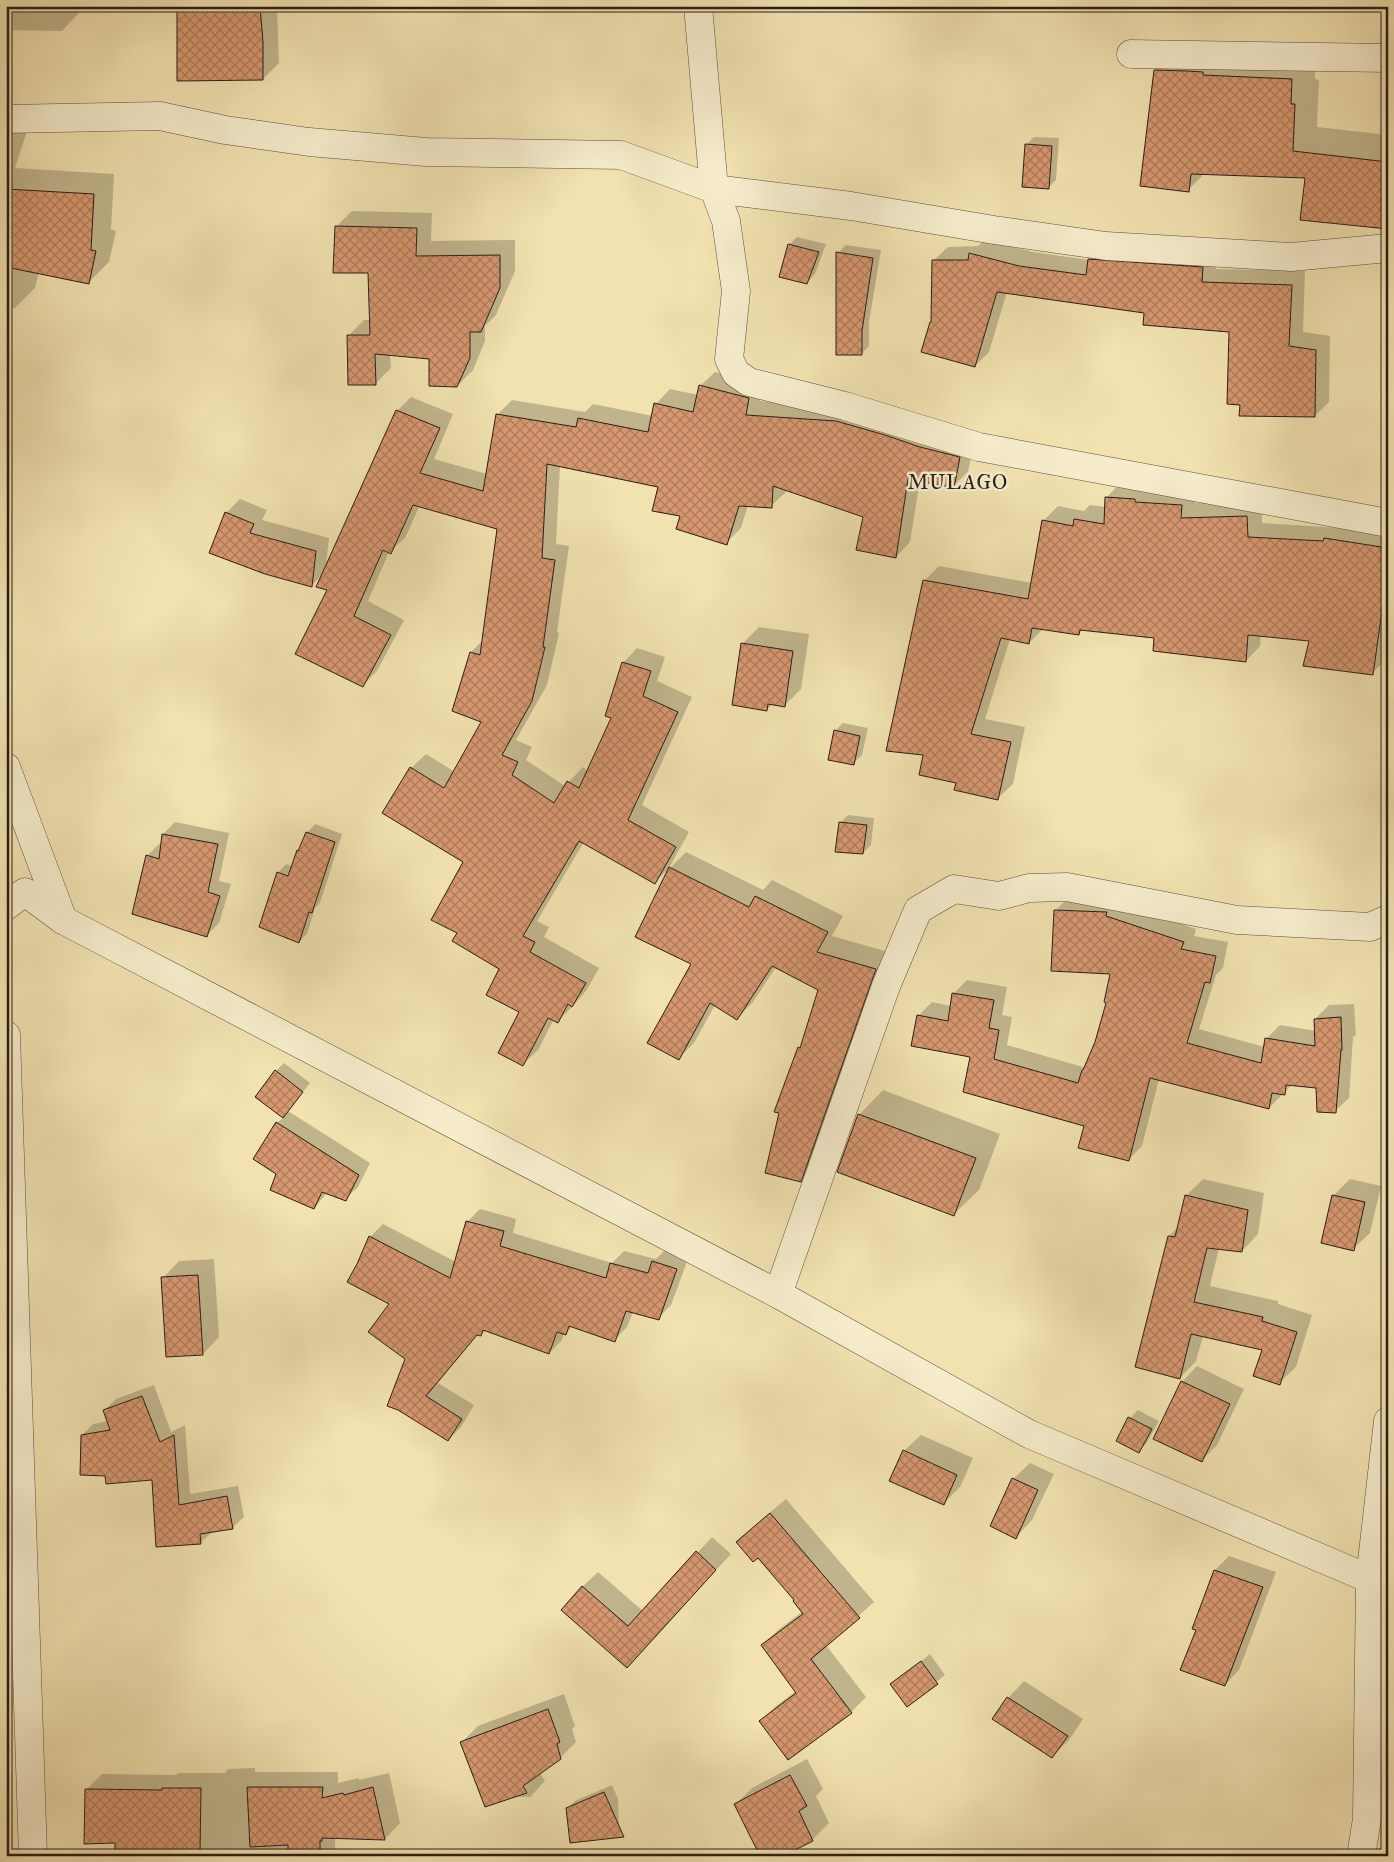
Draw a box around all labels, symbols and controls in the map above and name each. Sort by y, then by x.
district label: MULAGO [908,470,1008,494]

